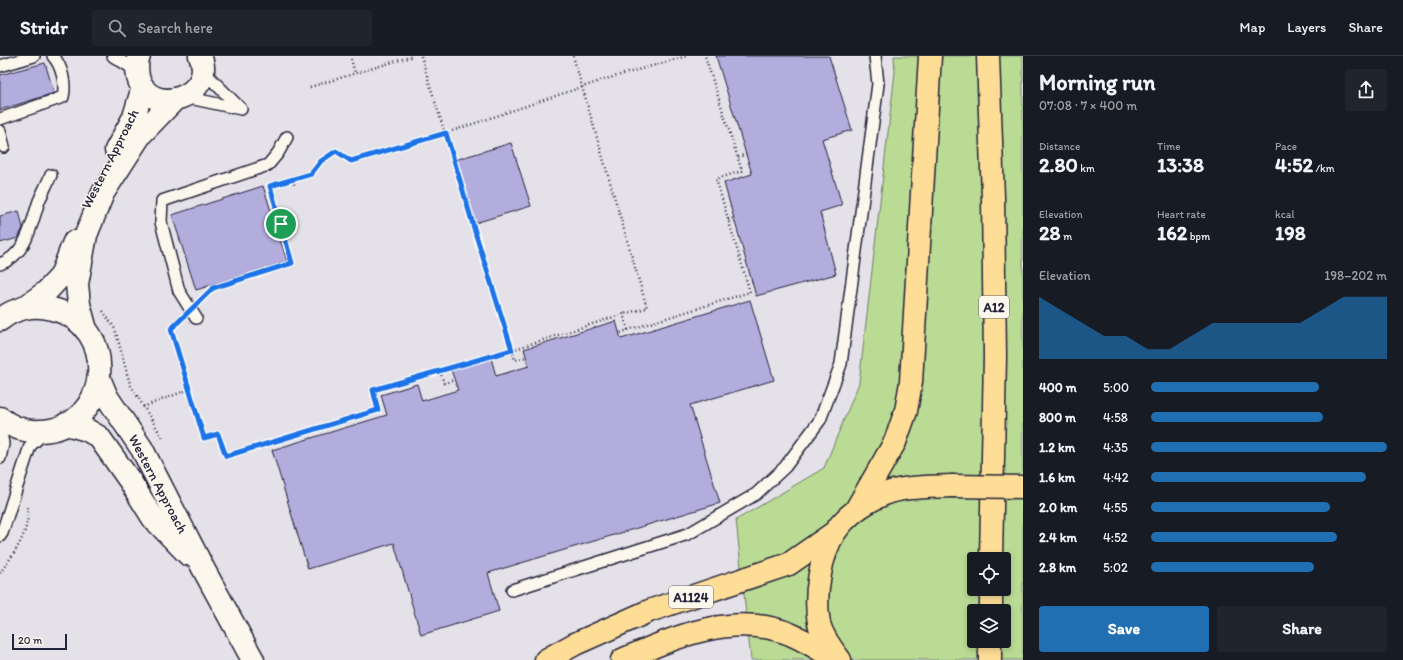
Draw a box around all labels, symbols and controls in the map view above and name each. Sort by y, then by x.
search box [92,10,372,46]
text: Stridr [20,16,68,39]
icon: search [106,17,128,39]
text: Search here [138,19,213,37]
text: Map [1240,19,1265,36]
text: Layers [1287,19,1326,36]
text: Share [1348,19,1383,36]
text: Morning run [1039,69,1155,96]
button: share [1345,69,1387,111]
text: 07:08 · 7 × 400 m [1039,98,1137,113]
street label: Western Approach [78,106,143,212]
text: Distance [1039,140,1080,153]
text: Time [1157,140,1180,153]
text: Pace [1275,140,1297,153]
text: 2.80 [1039,153,1078,177]
text: 13:38 [1157,153,1204,177]
text: 4:52 [1275,153,1313,177]
text: km [1078,162,1095,175]
text: /km [1313,162,1335,175]
pin [264,207,298,241]
text: Elevation [1039,208,1083,221]
text: Heart rate [1157,208,1206,221]
text: kcal [1275,208,1295,221]
icon: arrive [270,213,292,235]
text: 28 [1039,221,1060,245]
text: 162 [1157,221,1187,245]
text: 198 [1275,221,1306,245]
text: m [1060,230,1072,243]
text: bpm [1187,230,1210,243]
text: Elevation [1039,268,1091,283]
text: 198–202 m [1324,268,1387,283]
road number: A12 [979,296,1009,318]
text: 400 m [1039,380,1077,395]
text: 5:00 [1103,380,1129,395]
text: 800 m [1039,410,1076,425]
text: 4:58 [1103,410,1128,425]
street label: Western Approach [125,432,191,537]
text: 1.2 km [1039,440,1075,455]
text: 4:35 [1103,440,1128,455]
text: 1.6 km [1039,470,1075,485]
text: 4:42 [1103,470,1129,485]
text: 2.0 km [1039,500,1077,515]
text: 4:55 [1103,500,1128,515]
text: 2.4 km [1039,530,1077,545]
text: 4:52 [1103,530,1128,545]
map controls [967,552,1011,648]
button: locate [967,552,1011,596]
text: 2.8 km [1039,560,1076,575]
text: 5:02 [1103,560,1128,575]
road number: A1124 [669,586,713,608]
button: layers [967,604,1011,648]
button: Save [1039,606,1209,652]
button: Share [1217,606,1387,652]
scale bar [12,632,67,651]
text: 20 m [18,634,42,647]

